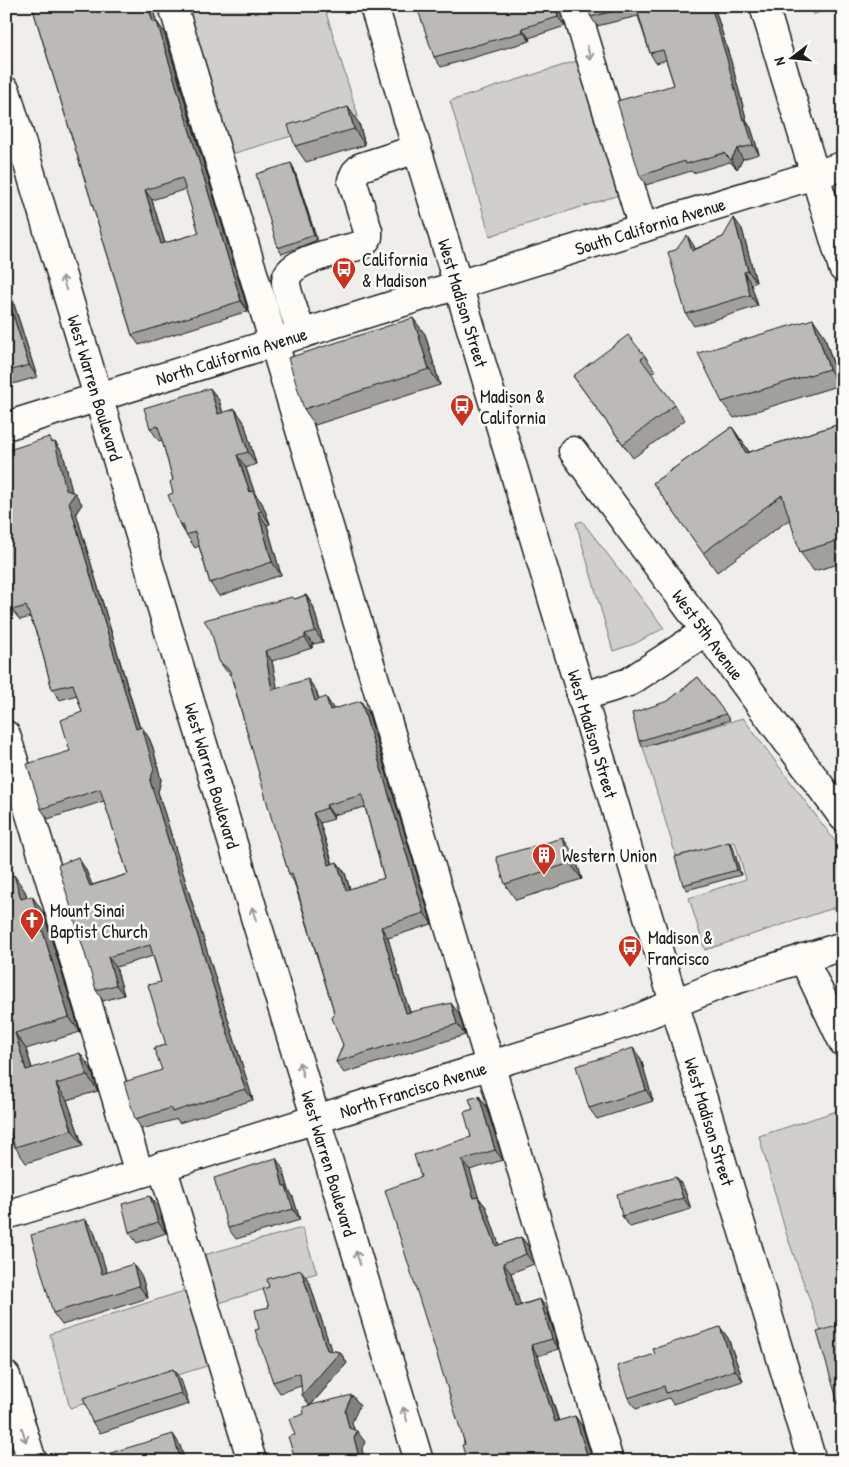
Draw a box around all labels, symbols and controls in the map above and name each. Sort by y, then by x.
north arrow [766,32,816,82]
one-way arrow [585,45,595,61]
text: N [769,55,789,68]
street label: South California Avenue [572,191,728,261]
street label: West Madison Street [432,236,495,371]
place label: California & Madison [362,247,428,293]
bus stop icon: California & Madison [331,256,357,290]
one-way arrow [59,276,69,292]
street label: West Warren Boulevard [62,312,129,464]
street label: North California Avenue [153,320,310,391]
place label: Madison & California [480,384,546,430]
bus stop icon: Madison & California [449,393,475,427]
street label: West 5th Avenue [667,584,750,685]
street label: West Madison Street [562,667,624,802]
street label: West Warren Boulevard [179,700,246,851]
building icon: Western Union [531,842,557,876]
place label: Western Union [562,843,657,868]
place label: Mount Sinai Baptist Church [50,898,148,944]
one-way arrow [249,906,259,922]
church icon: Mount Sinai Baptist Church [19,907,45,941]
place label: Madison & Francisco [647,925,713,971]
bus stop icon: Madison & Francisco [617,934,643,968]
street label: West Madison Street [679,1054,741,1190]
street label: North Francisco Avenue [336,1055,490,1124]
one-way arrow [296,1062,306,1078]
street label: West Warren Boulevard [296,1088,363,1239]
one-way arrow [353,1251,363,1267]
one-way arrow [400,1406,410,1422]
one-way arrow [20,1427,30,1443]

